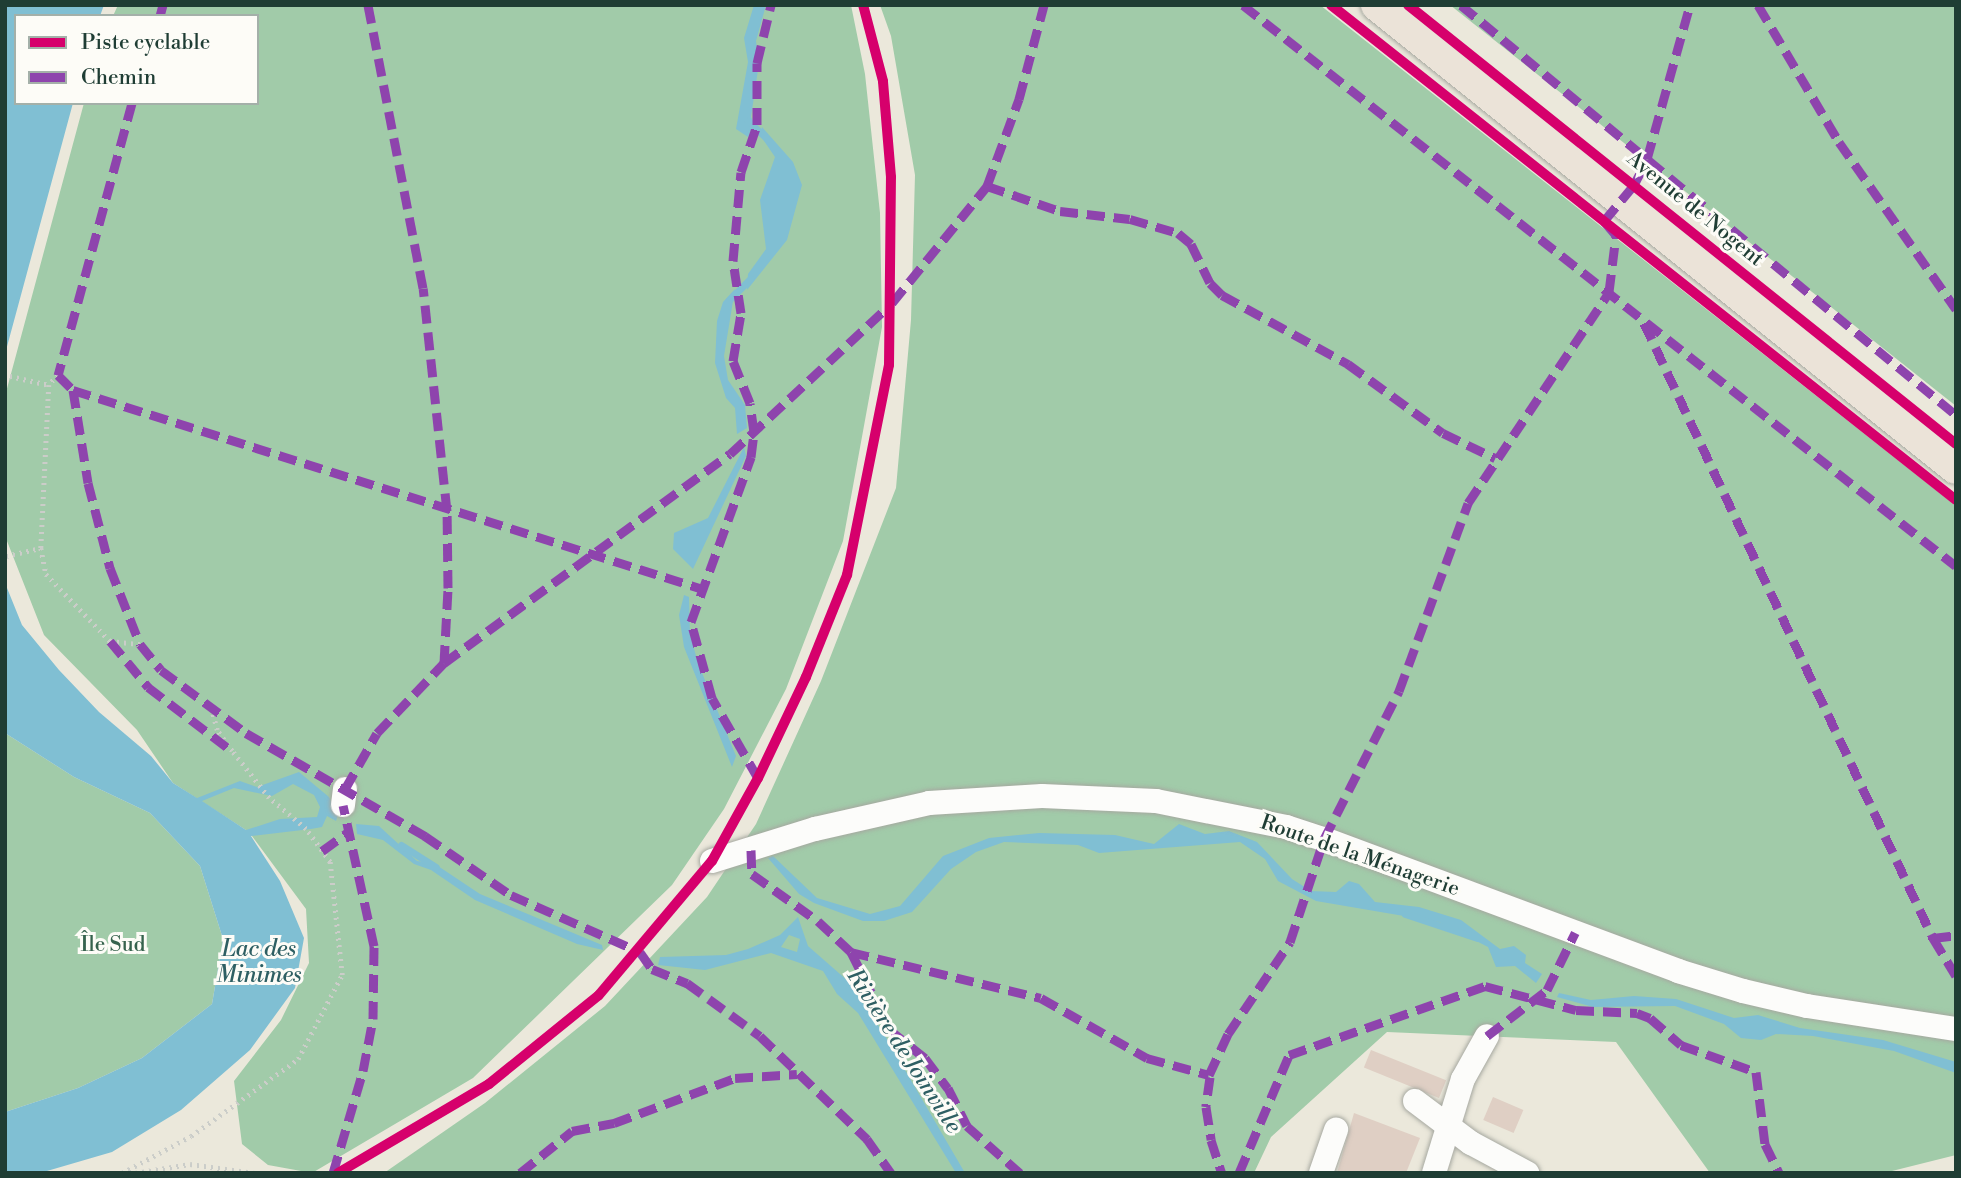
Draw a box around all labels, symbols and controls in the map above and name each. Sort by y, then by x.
legend [14,14,259,105]
text: Piste cyclable [81,30,210,56]
text: Chemin [81,65,156,91]
street label: Avenue de Nogent [1621,146,1769,272]
street label: Route de la Ménagerie [1257,810,1463,902]
park label: Île Sud [80,932,146,958]
water label: Lac des Minimes [216,935,302,989]
water label: Rivière de Joinville [841,964,967,1138]

